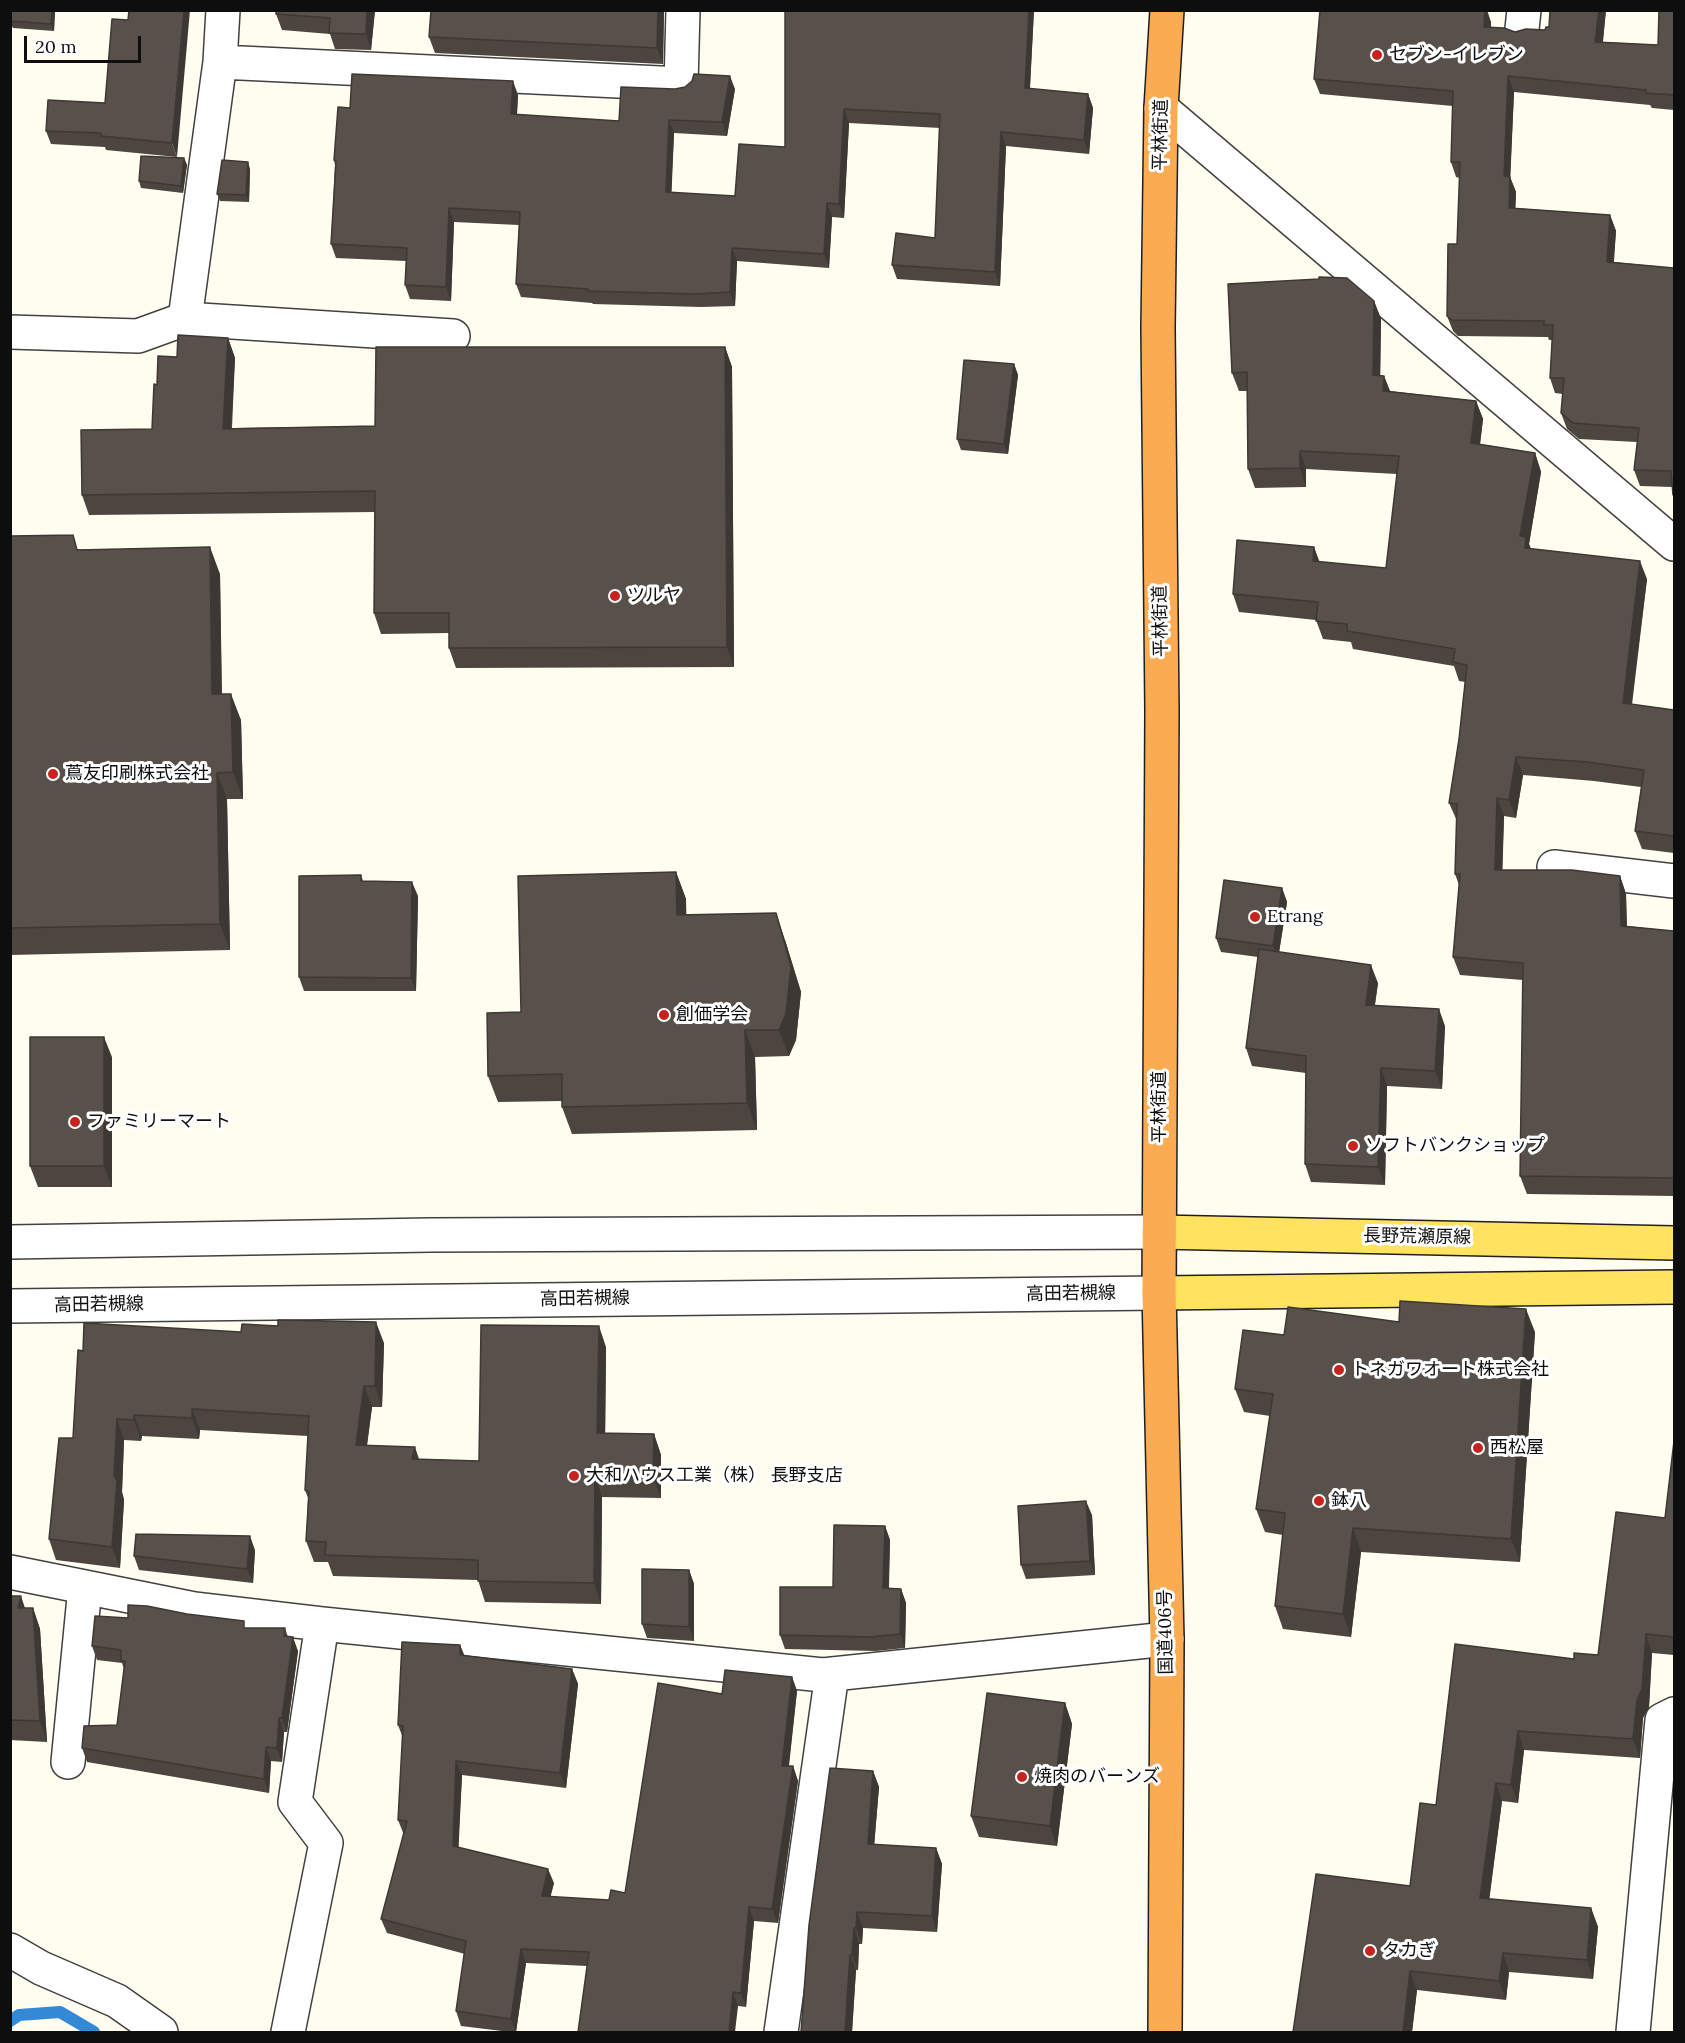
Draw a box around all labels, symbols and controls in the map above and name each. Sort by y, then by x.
scale bar [27,24,144,62]
text: 20 m [35,35,77,58]
place label: セブン-イレブン [1389,44,1524,66]
marker: セブン-イレブン [1370,48,1384,62]
street label: 平林街道 [1150,99,1172,171]
place label: ツルヤ [627,585,681,607]
street label: 平林街道 [1150,585,1172,657]
marker: ツルヤ [608,589,622,603]
place label: 蔦友印刷株式会社 [65,763,209,785]
marker: 蔦友印刷株式会社 [46,767,60,781]
place label: Etrang [1267,906,1323,928]
marker: Etrang [1248,910,1262,924]
place label: 創価学会 [676,1004,748,1026]
marker: 創価学会 [657,1008,671,1022]
street label: 平林街道 [1149,1071,1171,1143]
place label: ファミリーマート [87,1111,231,1133]
marker: ファミリーマート [68,1115,82,1129]
place label: ソフトバンクショップ [1365,1135,1545,1157]
marker: ソフトバンクショップ [1346,1139,1360,1153]
street label: 長野荒瀬原線 [1363,1225,1471,1249]
street label: 高田若槻線 [1026,1282,1116,1306]
street label: 高田若槻線 [540,1287,630,1311]
street label: 高田若槻線 [54,1293,144,1317]
place label: トネガワオート株式会社 [1351,1359,1549,1381]
marker: トネガワオート株式会社 [1332,1363,1346,1377]
place label: 西松屋 [1490,1437,1544,1459]
marker: 西松屋 [1471,1441,1485,1455]
place label: 大和ハウス工業（株） 長野支店 [586,1465,843,1487]
marker: 大和ハウス工業（株） 長野支店 [567,1469,581,1483]
place label: 鉢八 [1331,1490,1367,1512]
marker: 鉢八 [1312,1494,1326,1508]
street label: 国道406号 [1154,1589,1178,1675]
place label: 焼肉のバーンズ [1034,1766,1160,1788]
marker: 焼肉のバーンズ [1015,1770,1029,1784]
place label: タカぎ [1382,1940,1436,1962]
marker: タカぎ [1363,1944,1377,1958]

